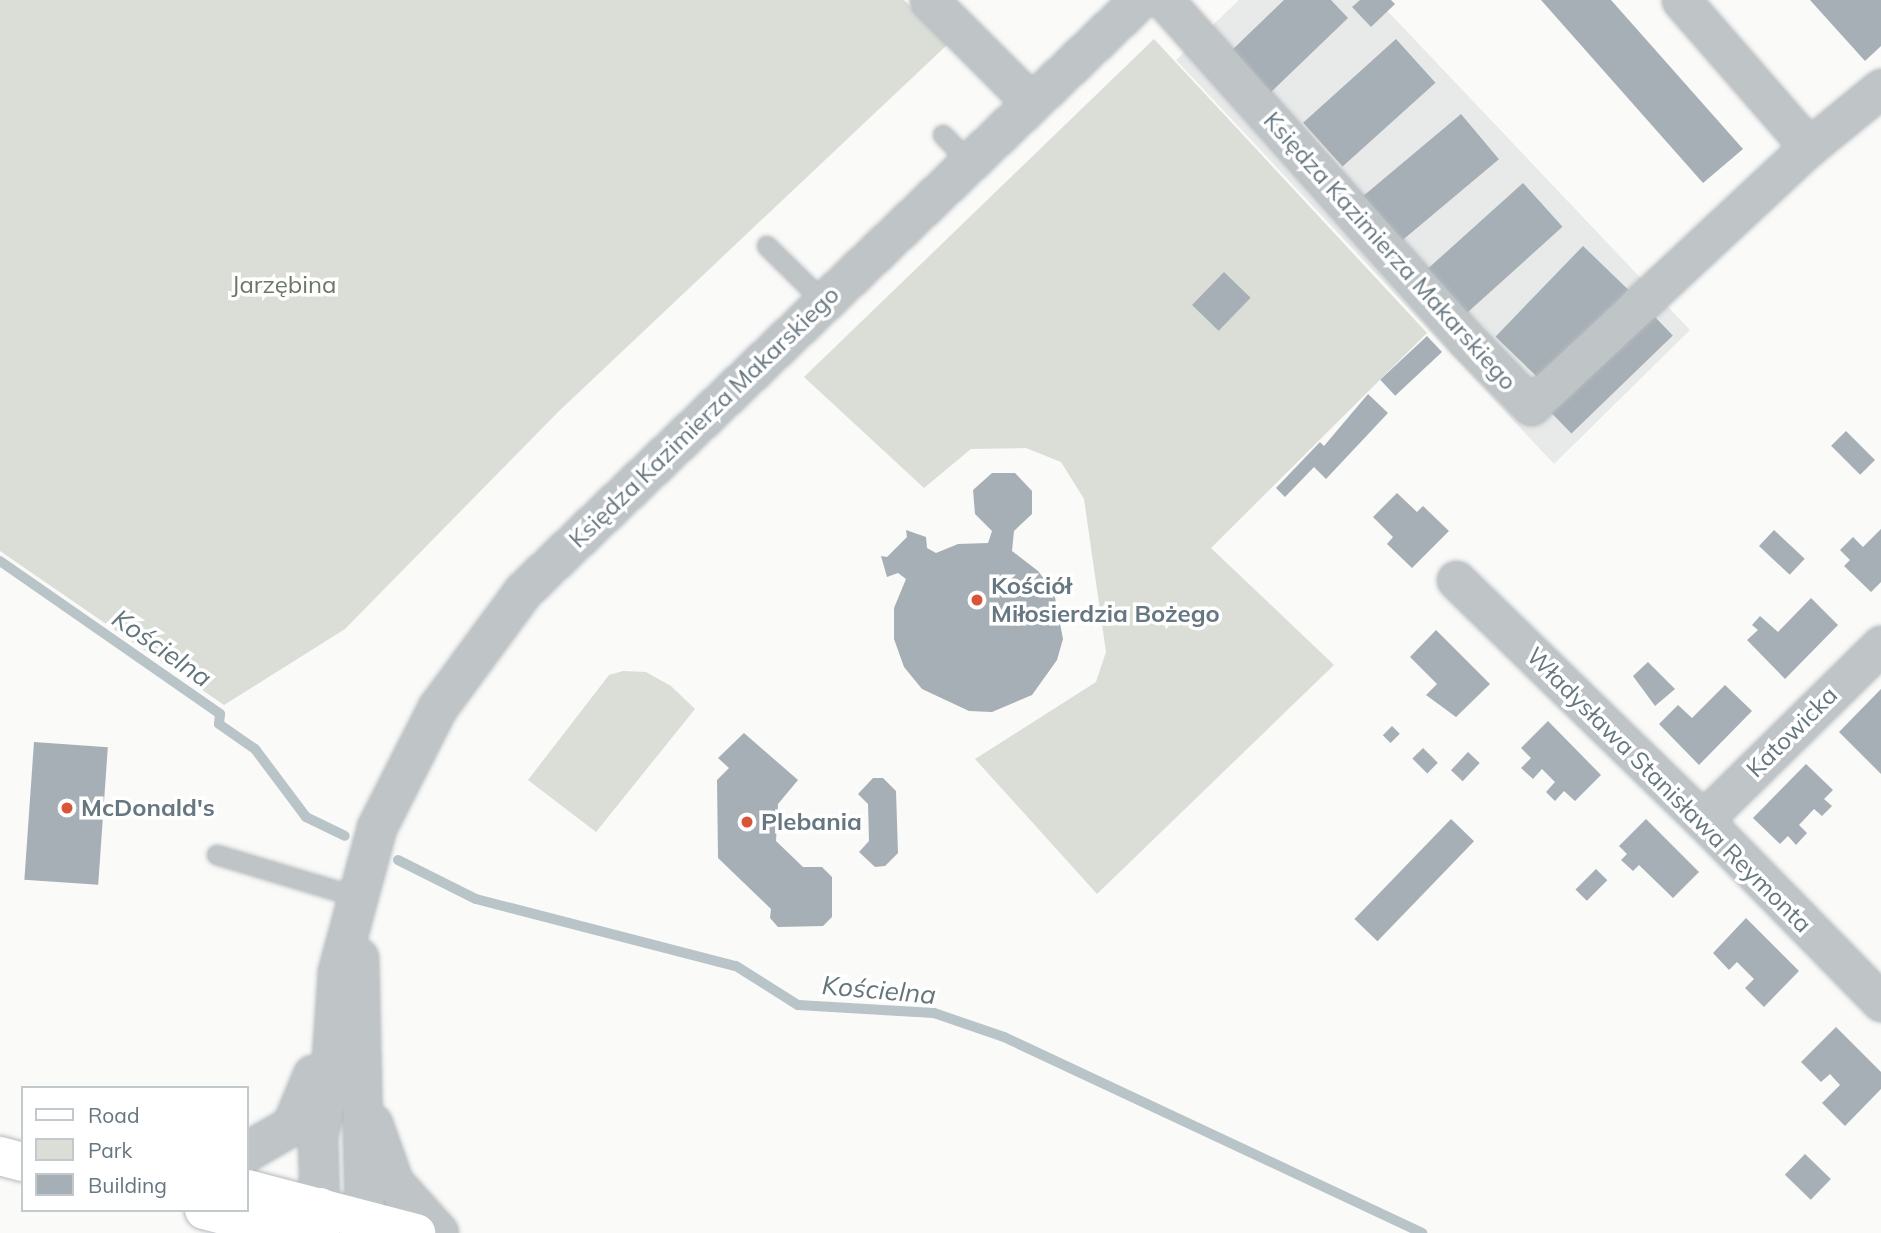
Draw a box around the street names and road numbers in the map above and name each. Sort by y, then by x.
street label: Księdza Kazimierza Makarskiego [1258,106,1522,396]
street label: Księdza Kazimierza Makarskiego [563,280,845,554]
street label: Władysława Stanisława Reymonta [1521,642,1817,938]
street label: Katowicka [1741,681,1843,783]

